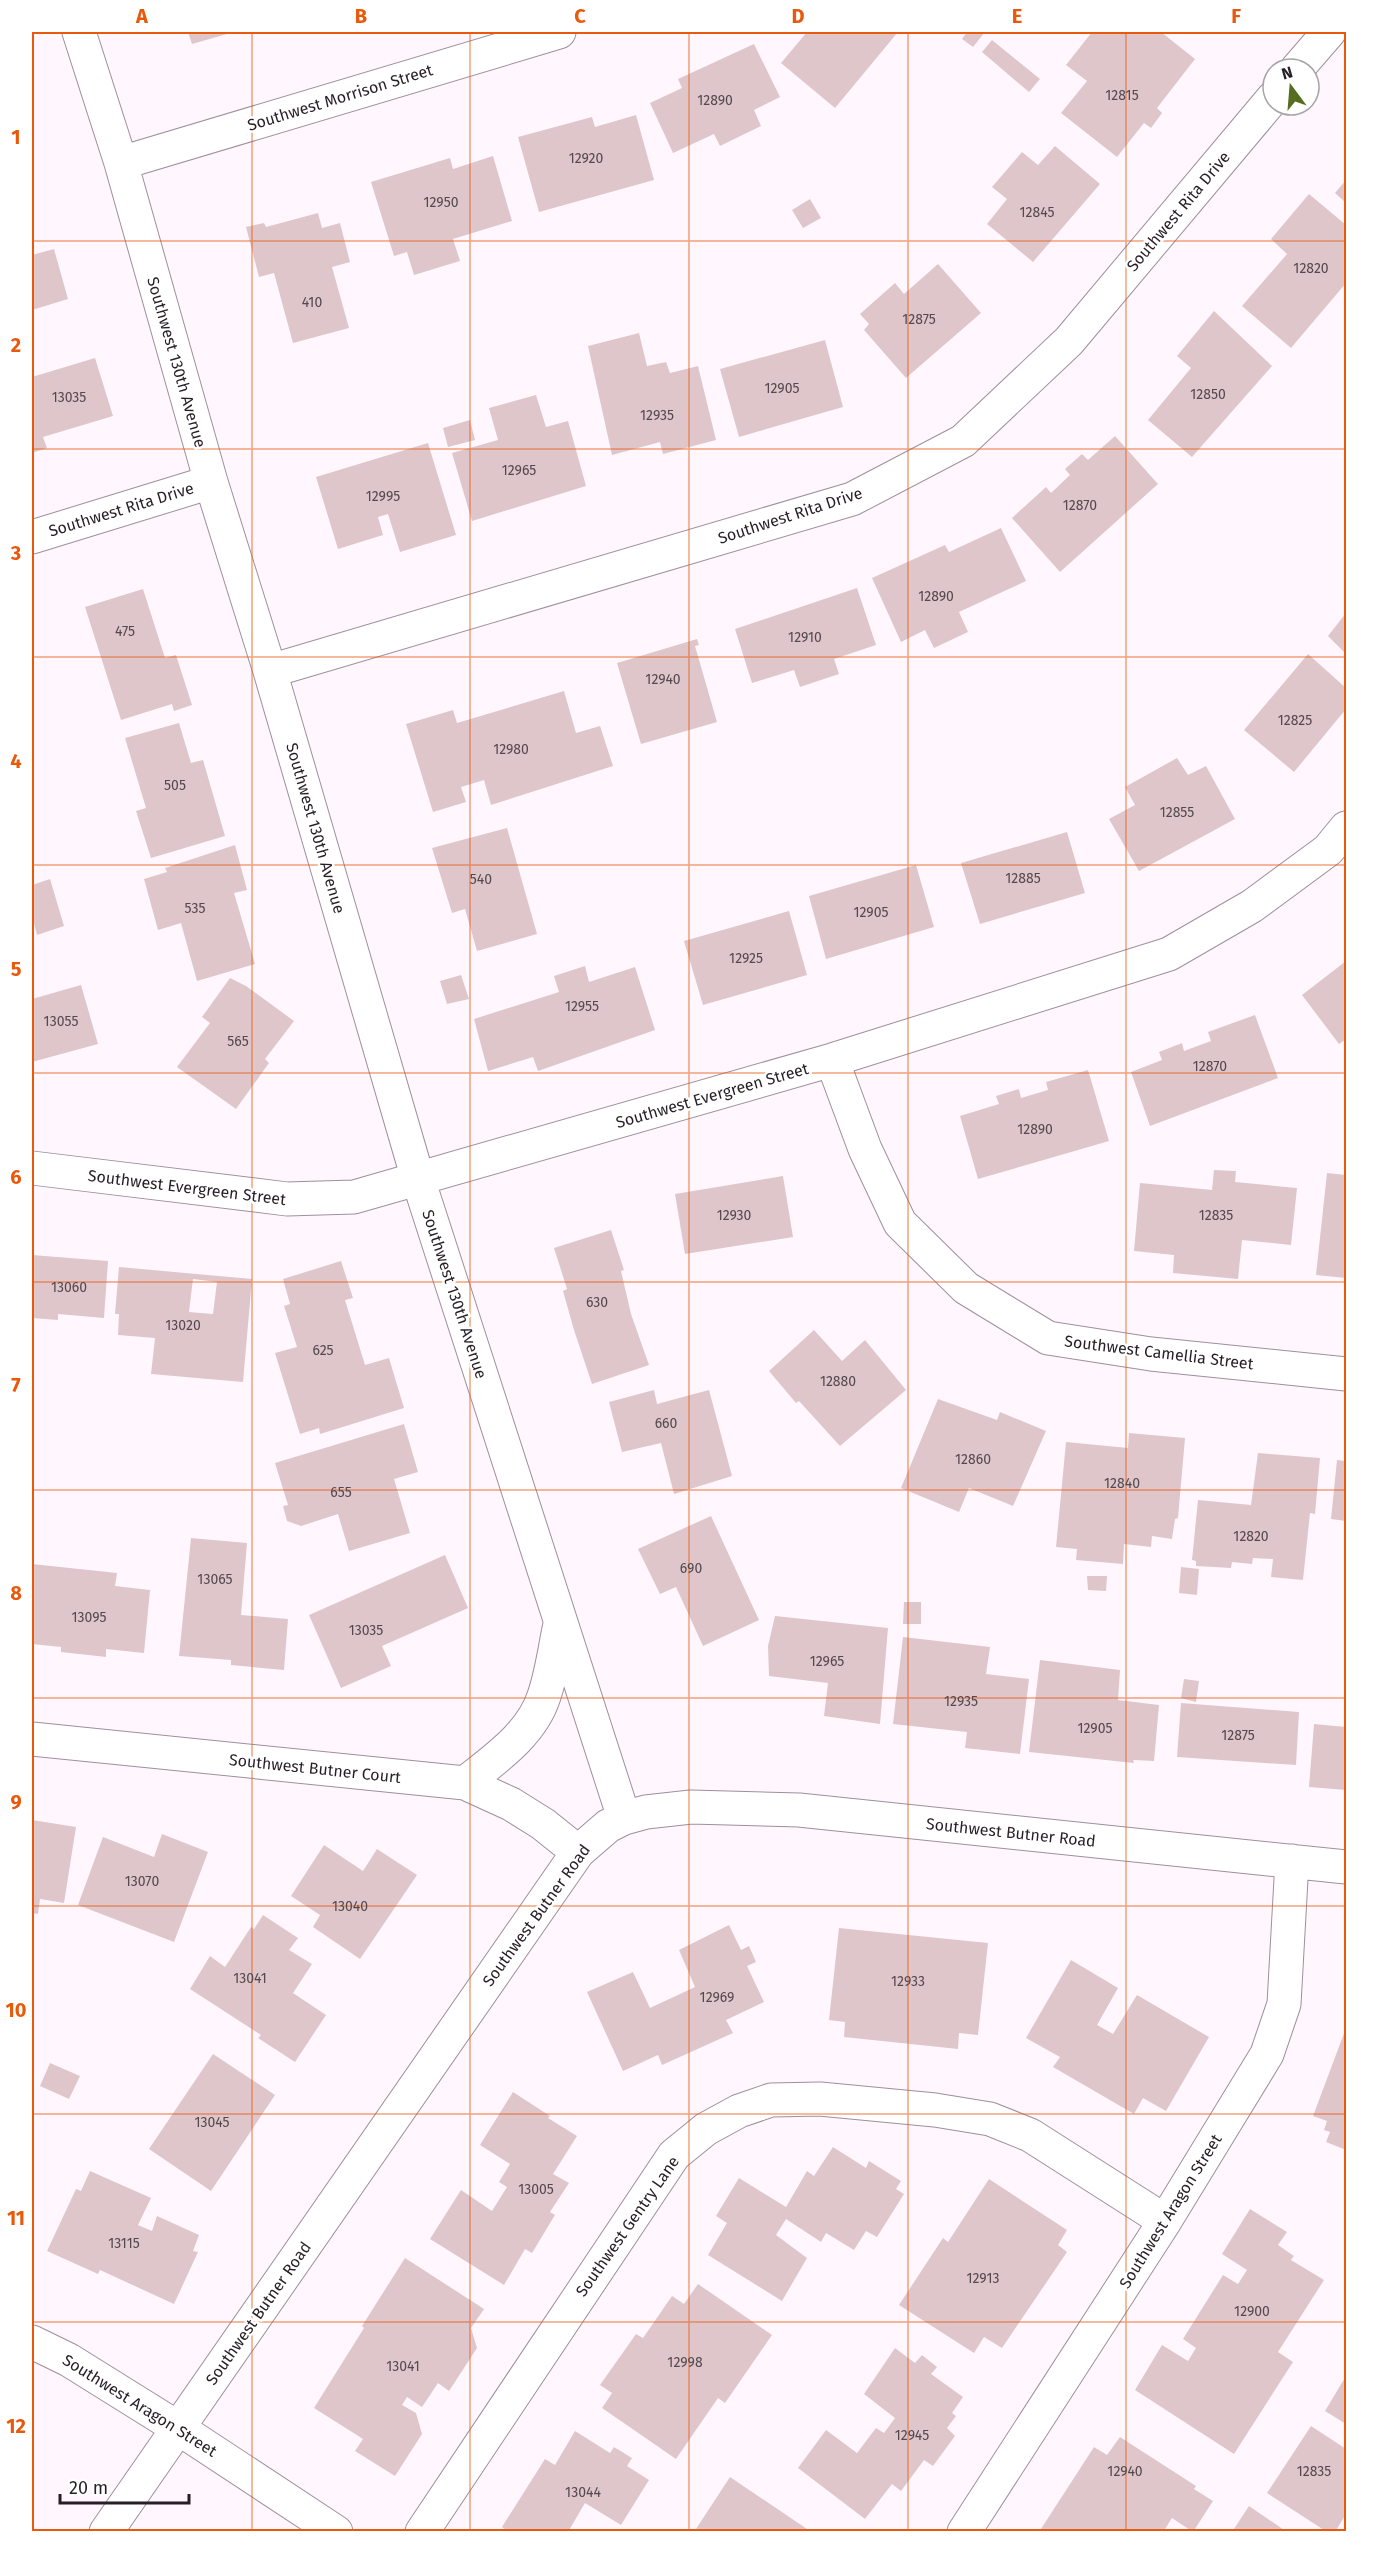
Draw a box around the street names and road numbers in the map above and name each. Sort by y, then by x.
street label: Southwest Morrison Street [245,60,435,135]
street label: Southwest Rita Drive [1123,148,1234,275]
street label: Southwest 130th Avenue [143,275,210,450]
street label: Southwest Rita Drive [46,478,196,541]
street label: Southwest Rita Drive [716,483,865,548]
street label: Southwest 130th Avenue [282,741,349,916]
street label: Southwest Evergreen Street [614,1059,811,1132]
street label: Southwest Evergreen Street [87,1166,287,1209]
street label: Southwest 130th Avenue [418,1207,491,1381]
street label: Southwest Camellia Street [1063,1331,1255,1374]
street label: Southwest Butner Court [228,1750,402,1787]
street label: Southwest Butner Road [925,1814,1097,1851]
street label: Southwest Butner Road [479,1841,594,1990]
street label: Southwest Aragon Street [1115,2131,1226,2292]
street label: Southwest Gentry Lane [572,2152,683,2300]
street label: Southwest Butner Road [202,2238,315,2389]
street label: Southwest Aragon Street [59,2350,220,2461]

